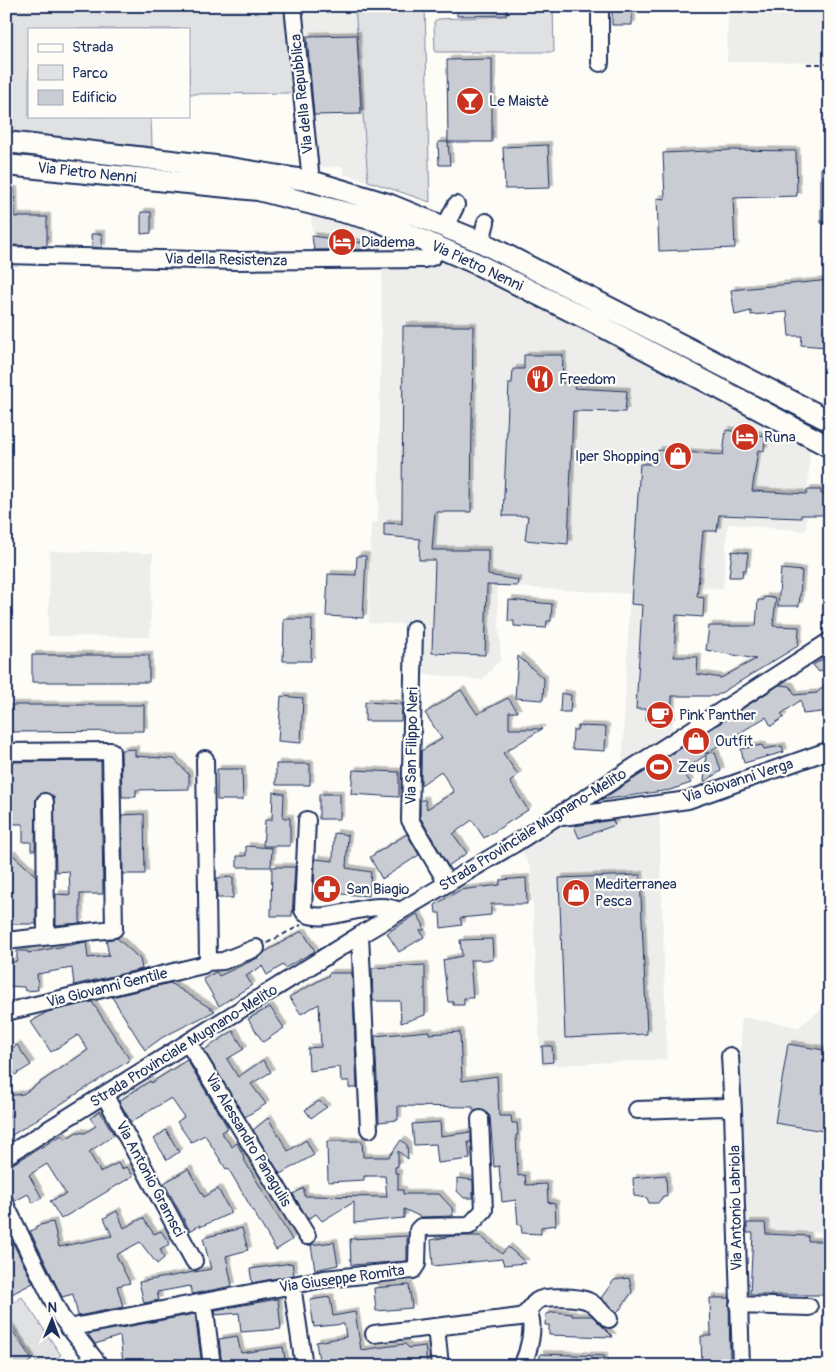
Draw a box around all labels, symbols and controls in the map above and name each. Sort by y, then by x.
legend [28,28,190,118]
street label: Via della Repubblica [286,33,318,155]
text: Strada [72,38,113,57]
text: Parco [72,64,108,83]
bar icon: Le Maistè [455,86,485,116]
text: Edificio [72,88,117,107]
place label: Le Maistè [489,92,549,111]
street label: Via Pietro Nenni [37,158,138,188]
hotel icon: Diadema [327,227,357,257]
place label: Diadema [361,233,415,252]
street label: Via Pietro Nenni [428,236,526,296]
street label: Via della Resistenza [164,249,288,271]
restaurant icon: Freedom [525,364,555,394]
place label: Freedom [559,370,616,389]
hotel icon: Runa [730,422,760,452]
place label: Runa [764,428,796,447]
shop icon: Iper Shopping [663,441,693,471]
place label: Iper Shopping [575,447,659,466]
street label: Via San Filippo Neri [401,687,423,805]
cafe icon: Pink Panther [645,700,675,730]
place label: Pink Panther [679,706,757,725]
shop icon: Outfit [681,726,711,756]
place label: Outfit [715,732,754,751]
sports icon: Zeus [644,752,674,782]
street label: Via Giovanni Verga [680,754,796,808]
place label: Zeus [678,758,710,777]
street label: Strada Provinciale Mugnano-Melito [436,764,630,896]
pharmacy icon: San Biagio [312,874,342,904]
place label: Mediterranea Pesca [595,875,677,911]
shop icon: Mediterranea Pesca [561,878,591,908]
place label: San Biagio [346,880,409,899]
street label: Via Giovanni Gentile [45,964,170,1012]
street label: Strada Provinciale Mugnano-Melito [87,980,281,1112]
street label: Via Alessandro Panagulis [201,1070,296,1210]
street label: Via Antonio Gramsci [111,1118,189,1241]
street label: Via Antonio Labriola [725,1145,747,1271]
street label: Via Giuseppe Romita [278,1261,406,1297]
north arrow [28,1294,78,1344]
text: N [47,1299,57,1316]

